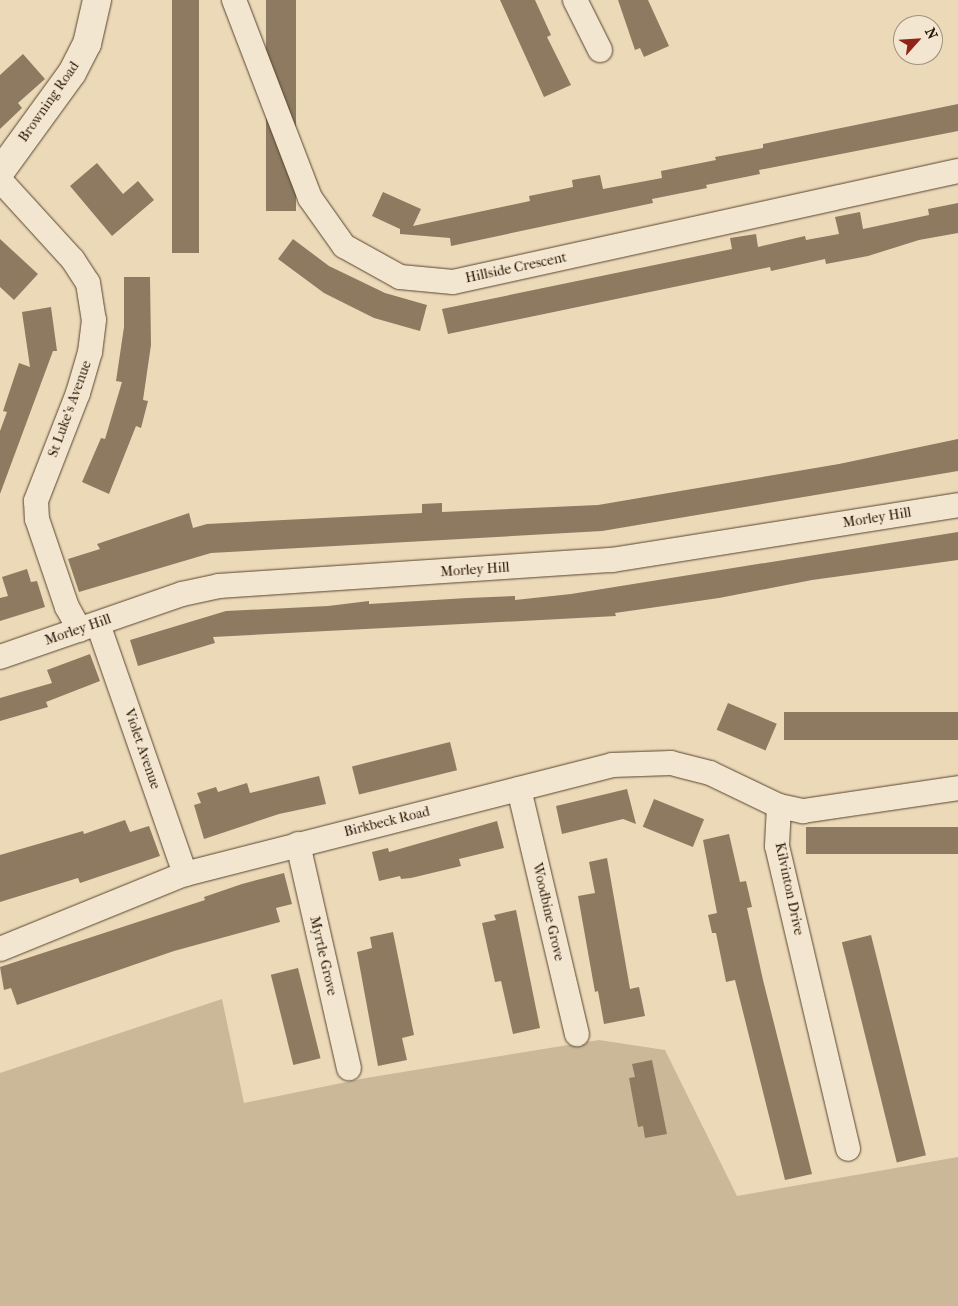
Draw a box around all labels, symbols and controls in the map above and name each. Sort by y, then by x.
north arrow [893,15,943,65]
text: N [921,25,941,42]
street label: Browning Road [15,59,83,145]
street label: Hillside Crescent [464,249,568,287]
street label: St Luke's Avenue [45,358,95,460]
street label: Morley Hill [841,504,913,532]
street label: Morley Hill [440,559,510,581]
street label: Morley Hill [42,611,114,649]
street label: Violet Avenue [120,707,164,791]
street label: Birkbeck Road [342,803,432,841]
street label: Kilvinton Drive [771,841,807,937]
street label: Woodbine Grove [529,861,567,963]
street label: Myrtle Grove [306,915,340,997]

